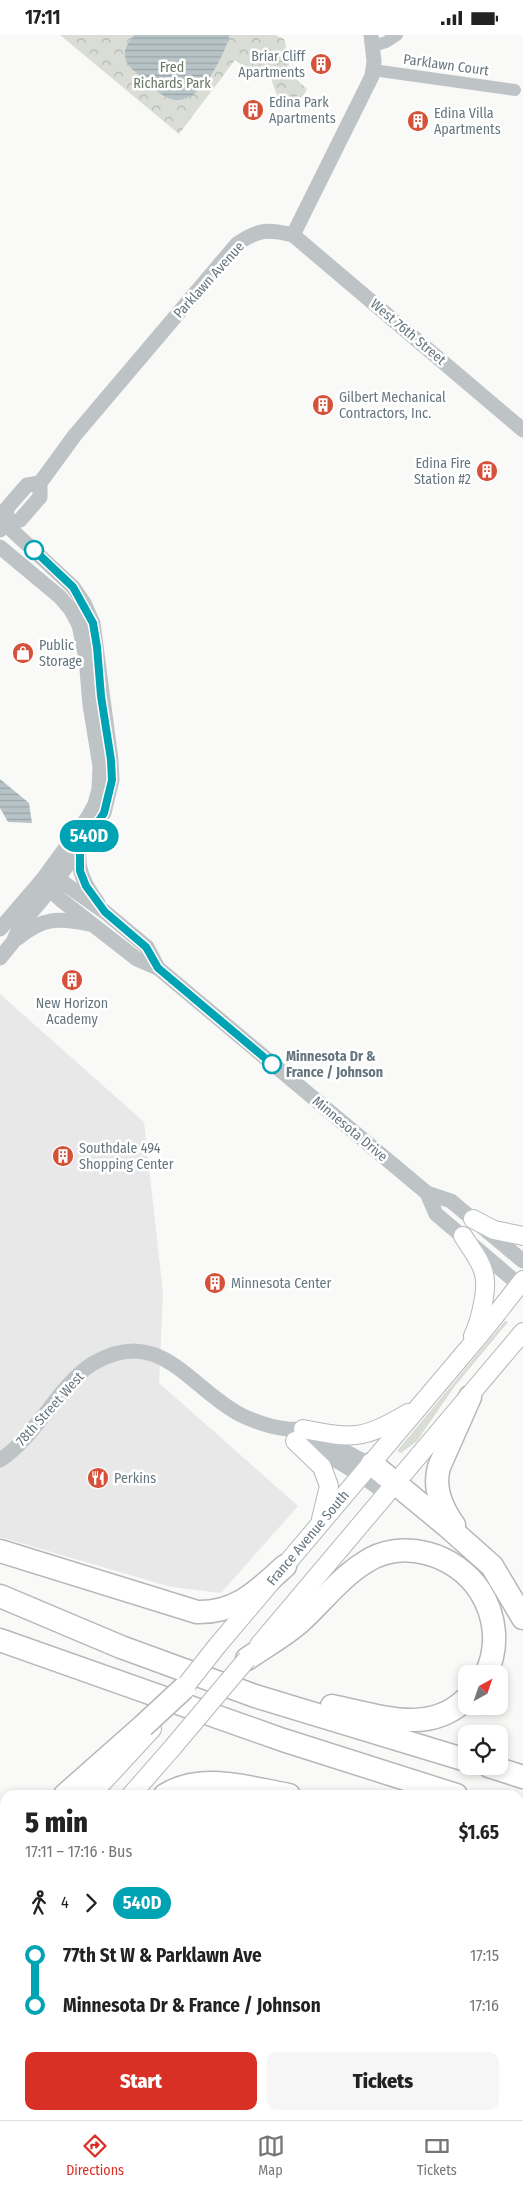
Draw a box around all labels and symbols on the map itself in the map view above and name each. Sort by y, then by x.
place label: Briar Cliff Apartments [238,48,307,81]
street label: Parklawn Court [402,51,490,79]
building icon: Briar Cliff Apartments [309,52,333,76]
park label: Fred Richards Park [133,59,211,92]
place label: Edina Park Apartments [269,94,336,127]
building icon: Edina Park Apartments [241,98,265,122]
place label: Edina Villa Apartments [434,105,501,138]
building icon: Edina Villa Apartments [406,109,430,133]
street label: Parklawn Avenue [170,238,248,322]
street label: West 76th Street [367,296,449,369]
place label: Gilbert Mechanical Contractors, Inc. [339,389,446,422]
building icon: Gilbert Mechanical Contractors, Inc. [311,393,335,417]
place label: Edina Fire Station #2 [414,455,471,488]
building icon: Edina Fire Station #2 [475,459,499,483]
unlabelled marker [24,540,44,560]
place label: Public Storage [39,637,82,670]
shop icon: Public Storage [11,641,35,665]
line badge: 540D [54,820,124,852]
building icon: New Horizon Academy [60,968,84,992]
place label: New Horizon Academy [36,995,108,1028]
place label: Minnesota Dr & France / Johnson [286,1048,383,1081]
marker: Minnesota Dr & France / Johnson [262,1054,282,1074]
street label: Minnesota Drive [309,1093,391,1165]
place label: Southdale 494 Shopping Center [79,1140,174,1173]
building icon: Southdale 494 Shopping Center [51,1144,75,1168]
building icon: Minnesota Center [203,1271,227,1295]
place label: Minnesota Center [231,1275,332,1292]
street label: 78th Street West [13,1368,88,1449]
restaurant icon: Perkins [86,1466,110,1490]
place label: Perkins [114,1470,156,1487]
street label: France Avenue South [263,1487,353,1589]
north arrow [458,1665,508,1715]

